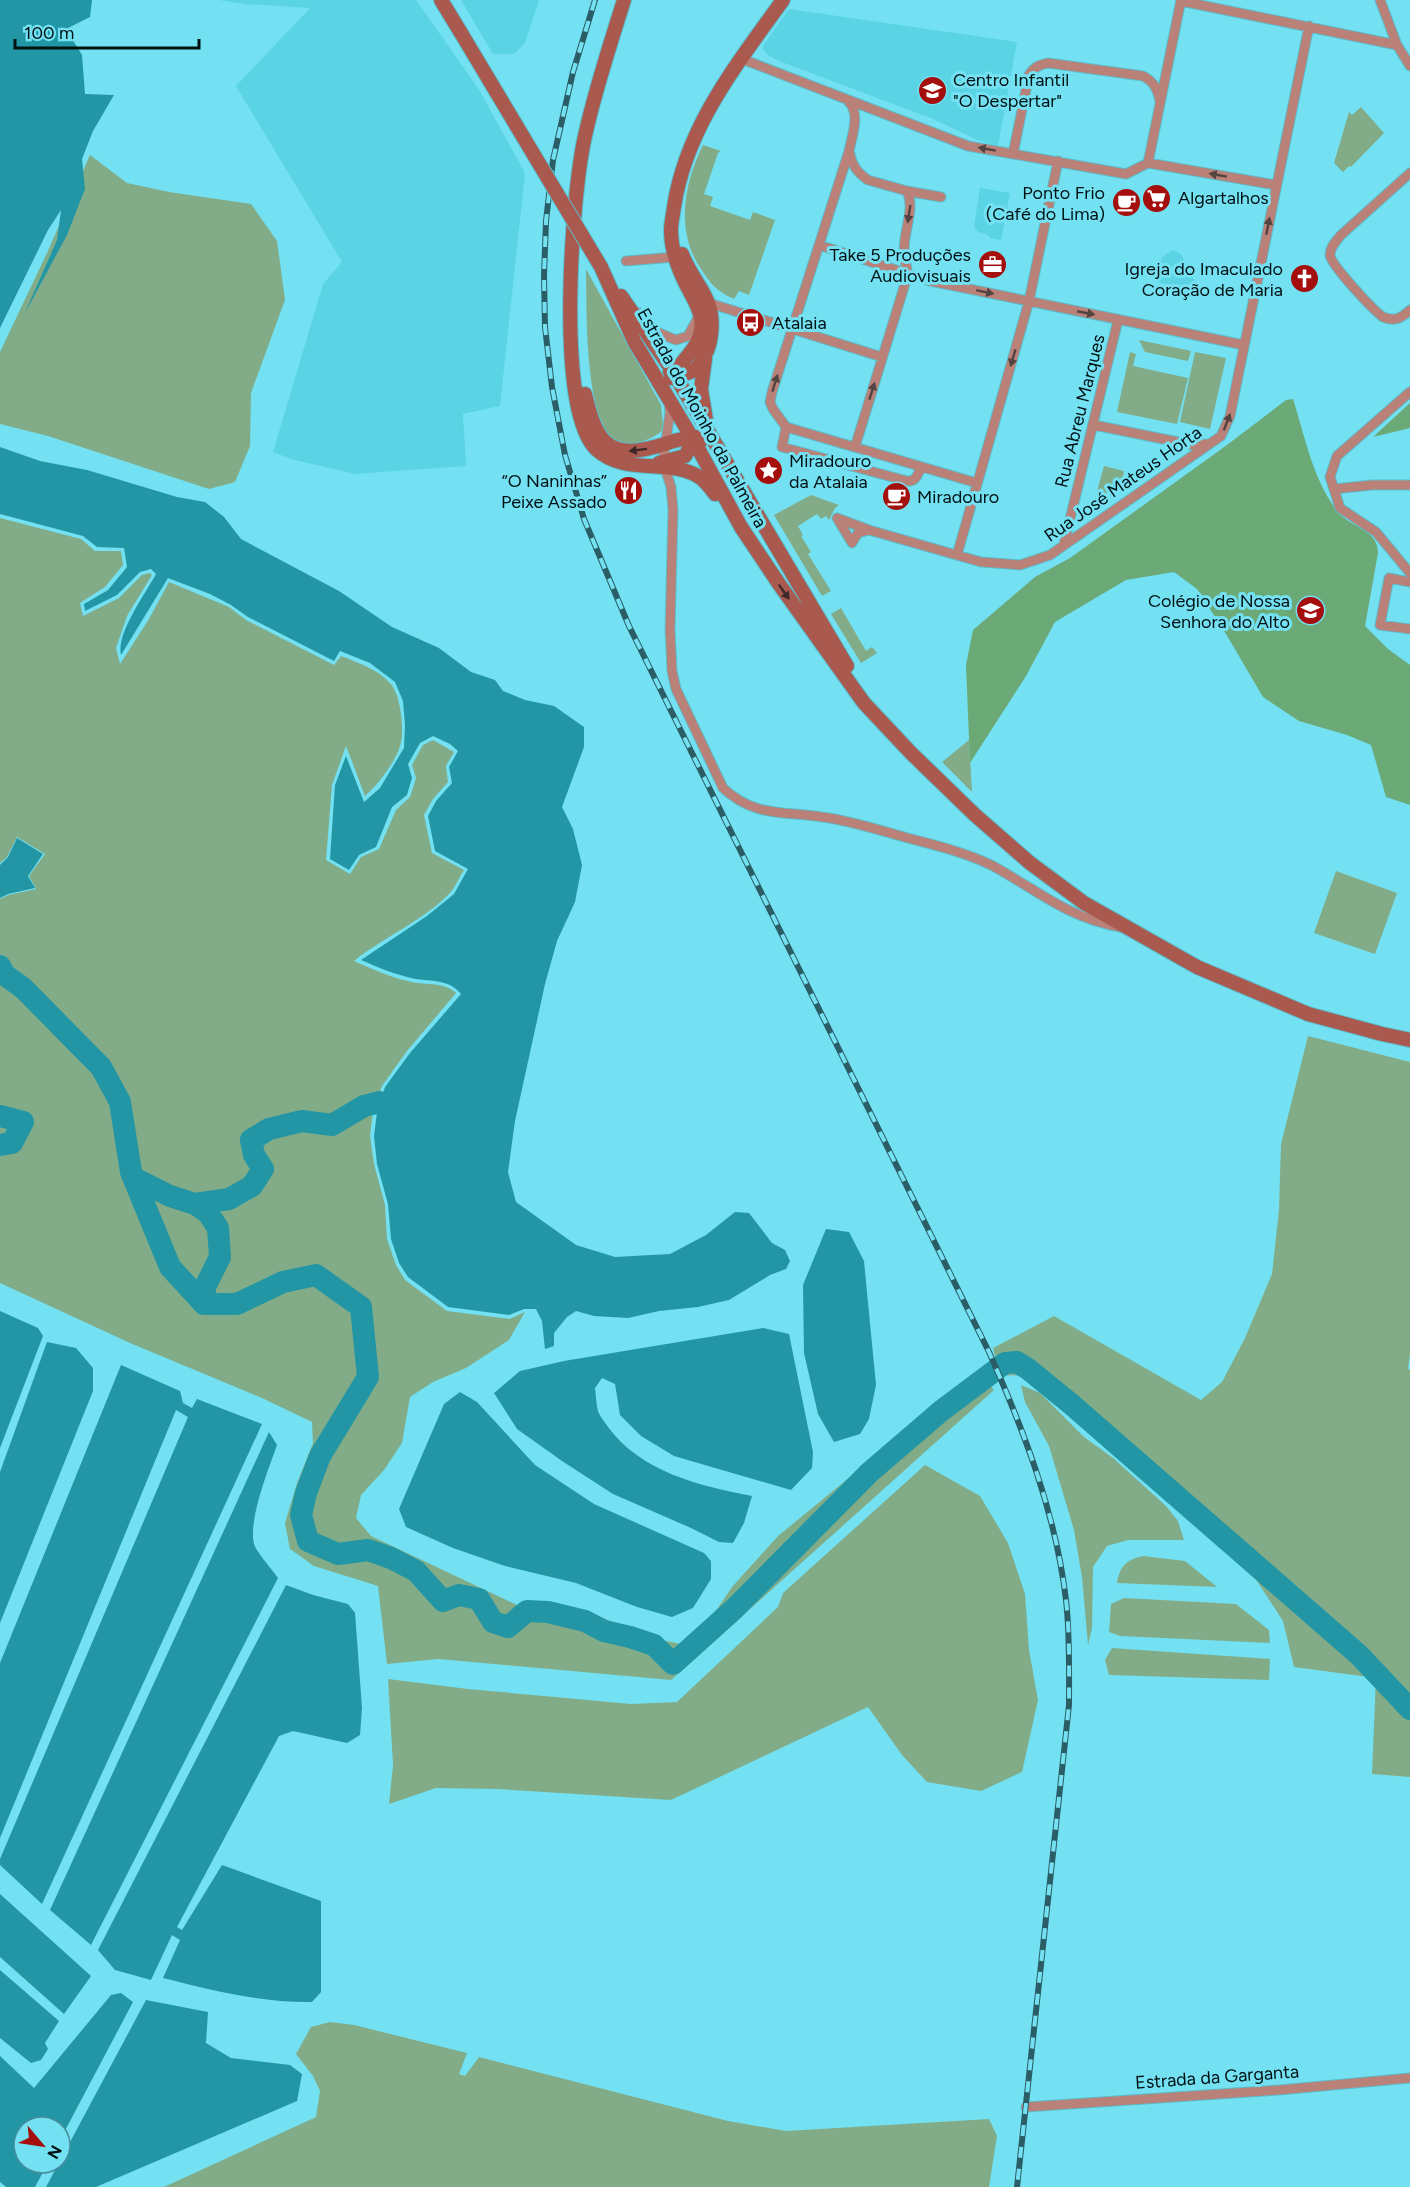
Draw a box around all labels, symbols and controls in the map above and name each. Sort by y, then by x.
scale bar [15,12,200,50]
text: 100 m [24,22,74,44]
place label: Centro Infantil "O Despertar" [953,69,1069,112]
school or university icon: Centro Infantil "O Despertar" [916,74,948,106]
one-way arrow [977,144,996,153]
one-way arrow [1209,170,1228,179]
place label: Ponto Frio (Café do Lima) [986,182,1105,225]
supermarket icon: Algartalhos [1141,182,1173,214]
cafe icon: Ponto Frio (Café do Lima) [1110,187,1142,219]
place label: Algartalhos [1178,187,1269,209]
one-way arrow [904,204,913,223]
one-way arrow [1264,216,1273,235]
place label: Take 5 Produções Audiovisuais [830,244,971,287]
office icon: Take 5 Produções Audiovisuais [976,249,1008,281]
place label: Igreja do Imaculado Coração de Maria [1124,258,1283,301]
church icon: Igreja do Imaculado Coração de Maria [1288,263,1320,295]
one-way arrow [976,288,994,298]
street label: Estrada do Moinho da Palmeira [632,304,772,532]
bus stop icon: Atalaia [735,307,767,339]
one-way arrow [1077,309,1096,318]
place label: Atalaia [772,312,827,334]
street label: Rua Abreu Marques [1050,332,1110,490]
one-way arrow [1008,349,1017,367]
one-way arrow [771,374,780,392]
one-way arrow [868,382,877,400]
one-way arrow [1222,413,1232,431]
street label: Rua José Mateus Horta [1040,421,1206,547]
one-way arrow [628,446,647,455]
place label: Miradouro da Atalaia [789,450,871,493]
place icon: Miradouro da Atalaia [752,455,784,487]
place label: “O Naninhas” Peixe Assado [501,470,607,513]
restaurant icon: “O Naninhas” Peixe Assado [612,475,644,507]
cafe icon: Miradouro [880,481,912,513]
place label: Miradouro [917,486,999,508]
one-way arrow [778,583,790,599]
place label: Colégio de Nossa Senhora do Alto [1148,590,1290,633]
school or university icon: Colégio de Nossa Senhora do Alto [1295,595,1327,627]
street label: Estrada da Garganta [1134,2060,1300,2094]
north arrow [12,2115,72,2175]
text: N [43,2142,66,2162]

